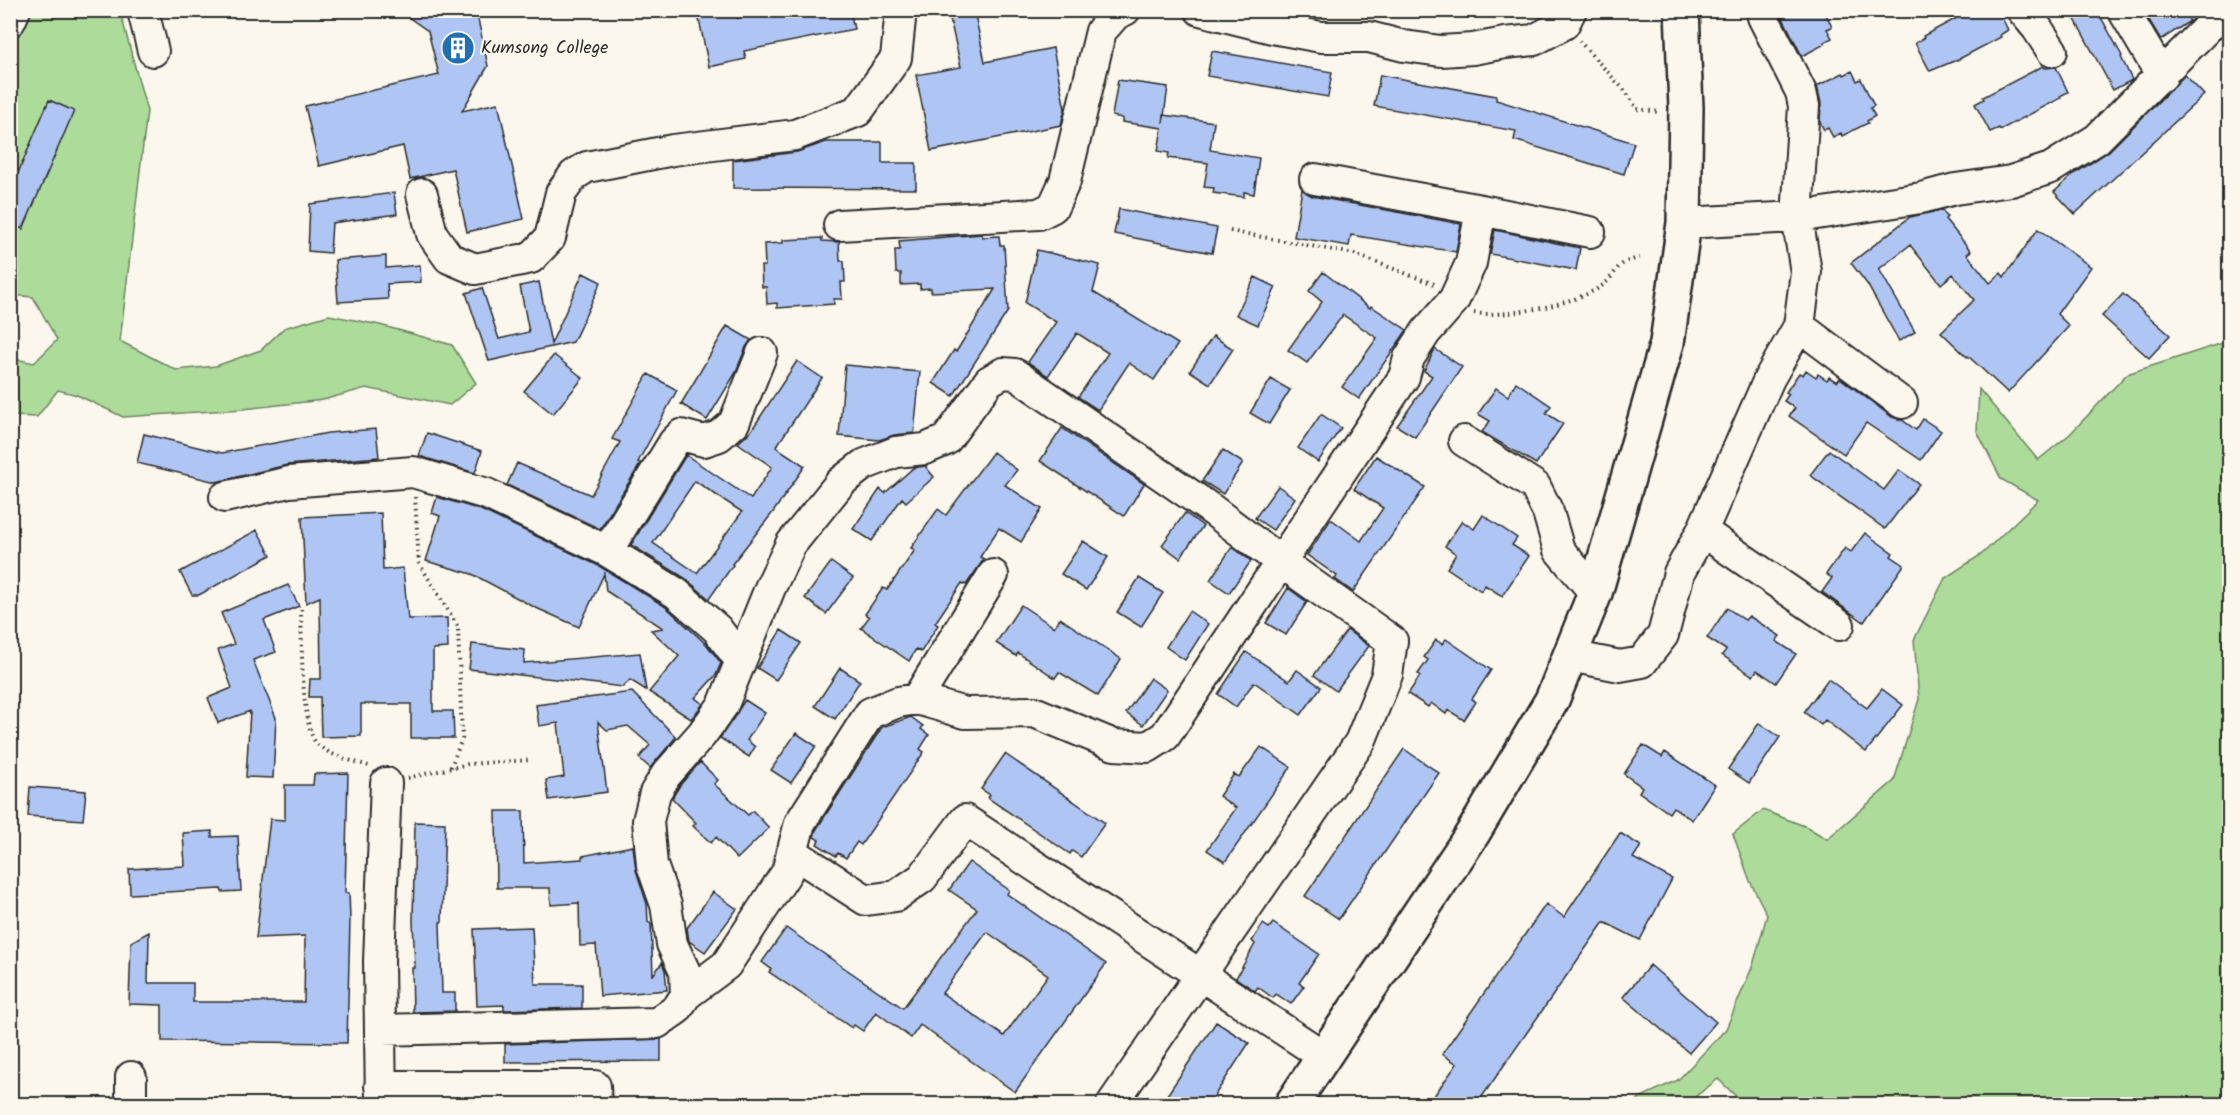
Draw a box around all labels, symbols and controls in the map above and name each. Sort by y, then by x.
building icon: Kumsong College [440,30,476,66]
place label: Kumsong College [481,34,608,63]

